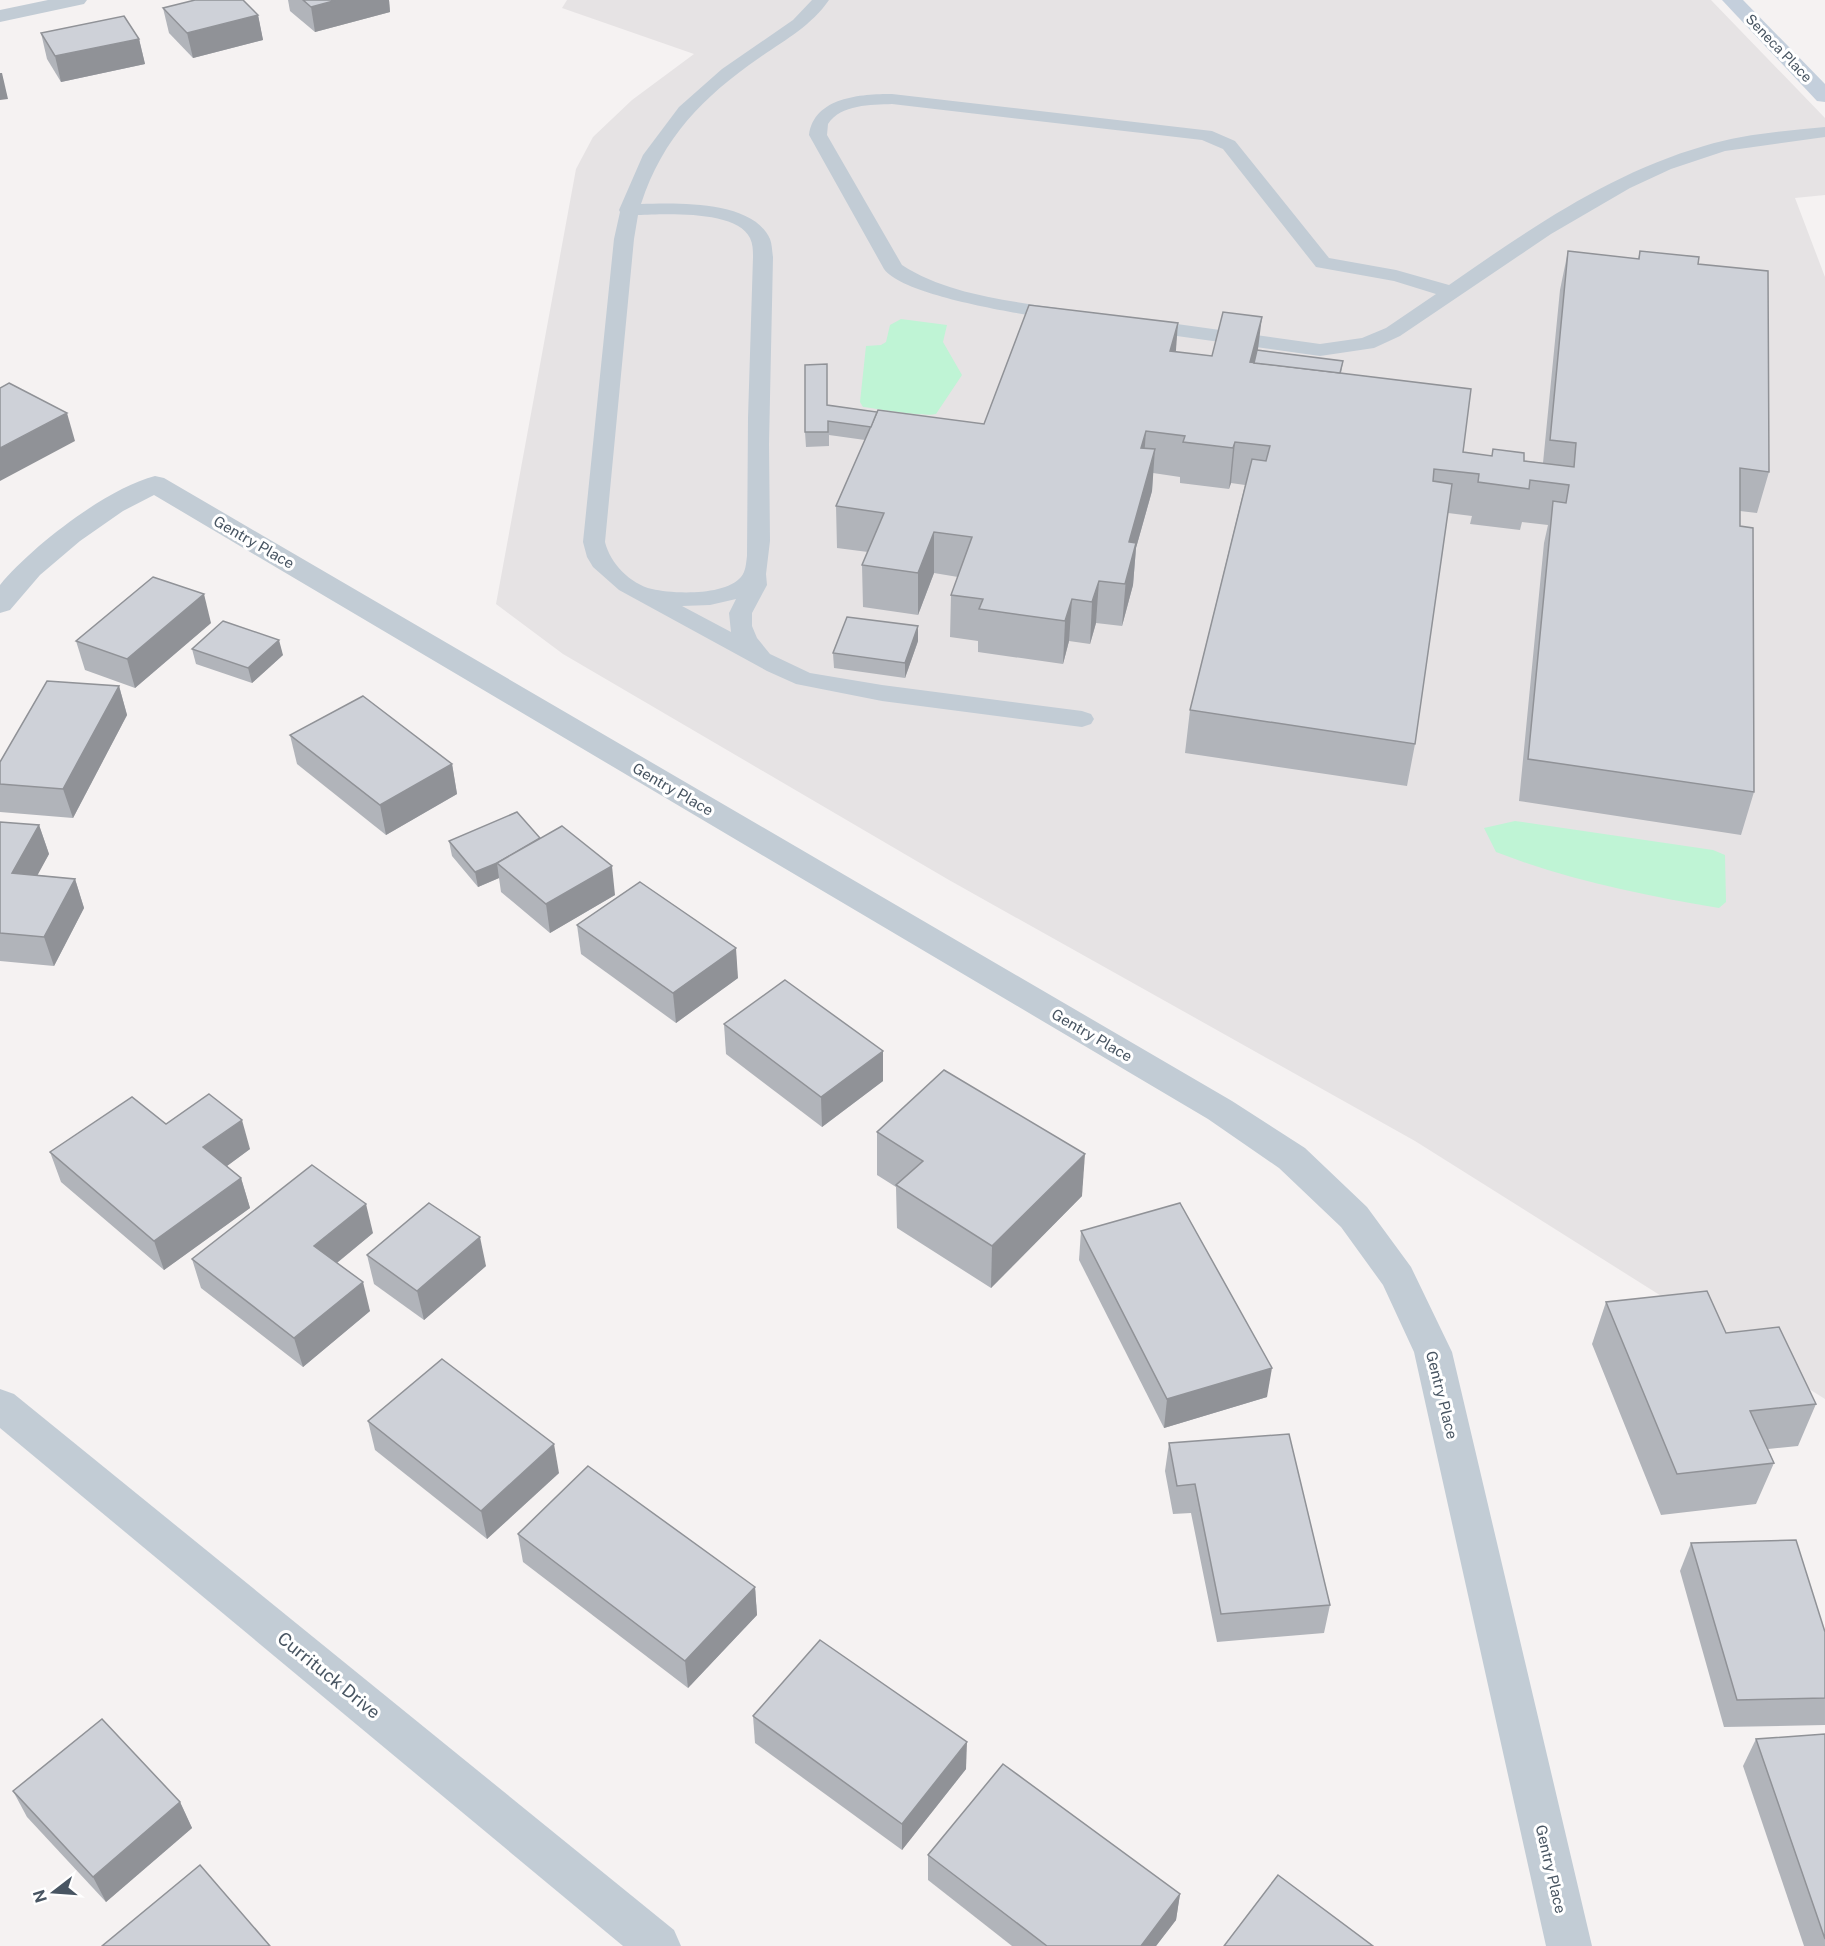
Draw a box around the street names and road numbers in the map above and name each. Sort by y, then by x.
street label: Seneca Place [1743,11,1815,85]
street label: Gentry Place [211,512,297,572]
street label: Gentry Place [630,759,716,819]
street label: Gentry Place [1049,1005,1135,1065]
street label: Gentry Place [1423,1349,1461,1441]
street label: Currituck Drive [273,1627,385,1723]
street label: Gentry Place [1533,1823,1569,1915]

